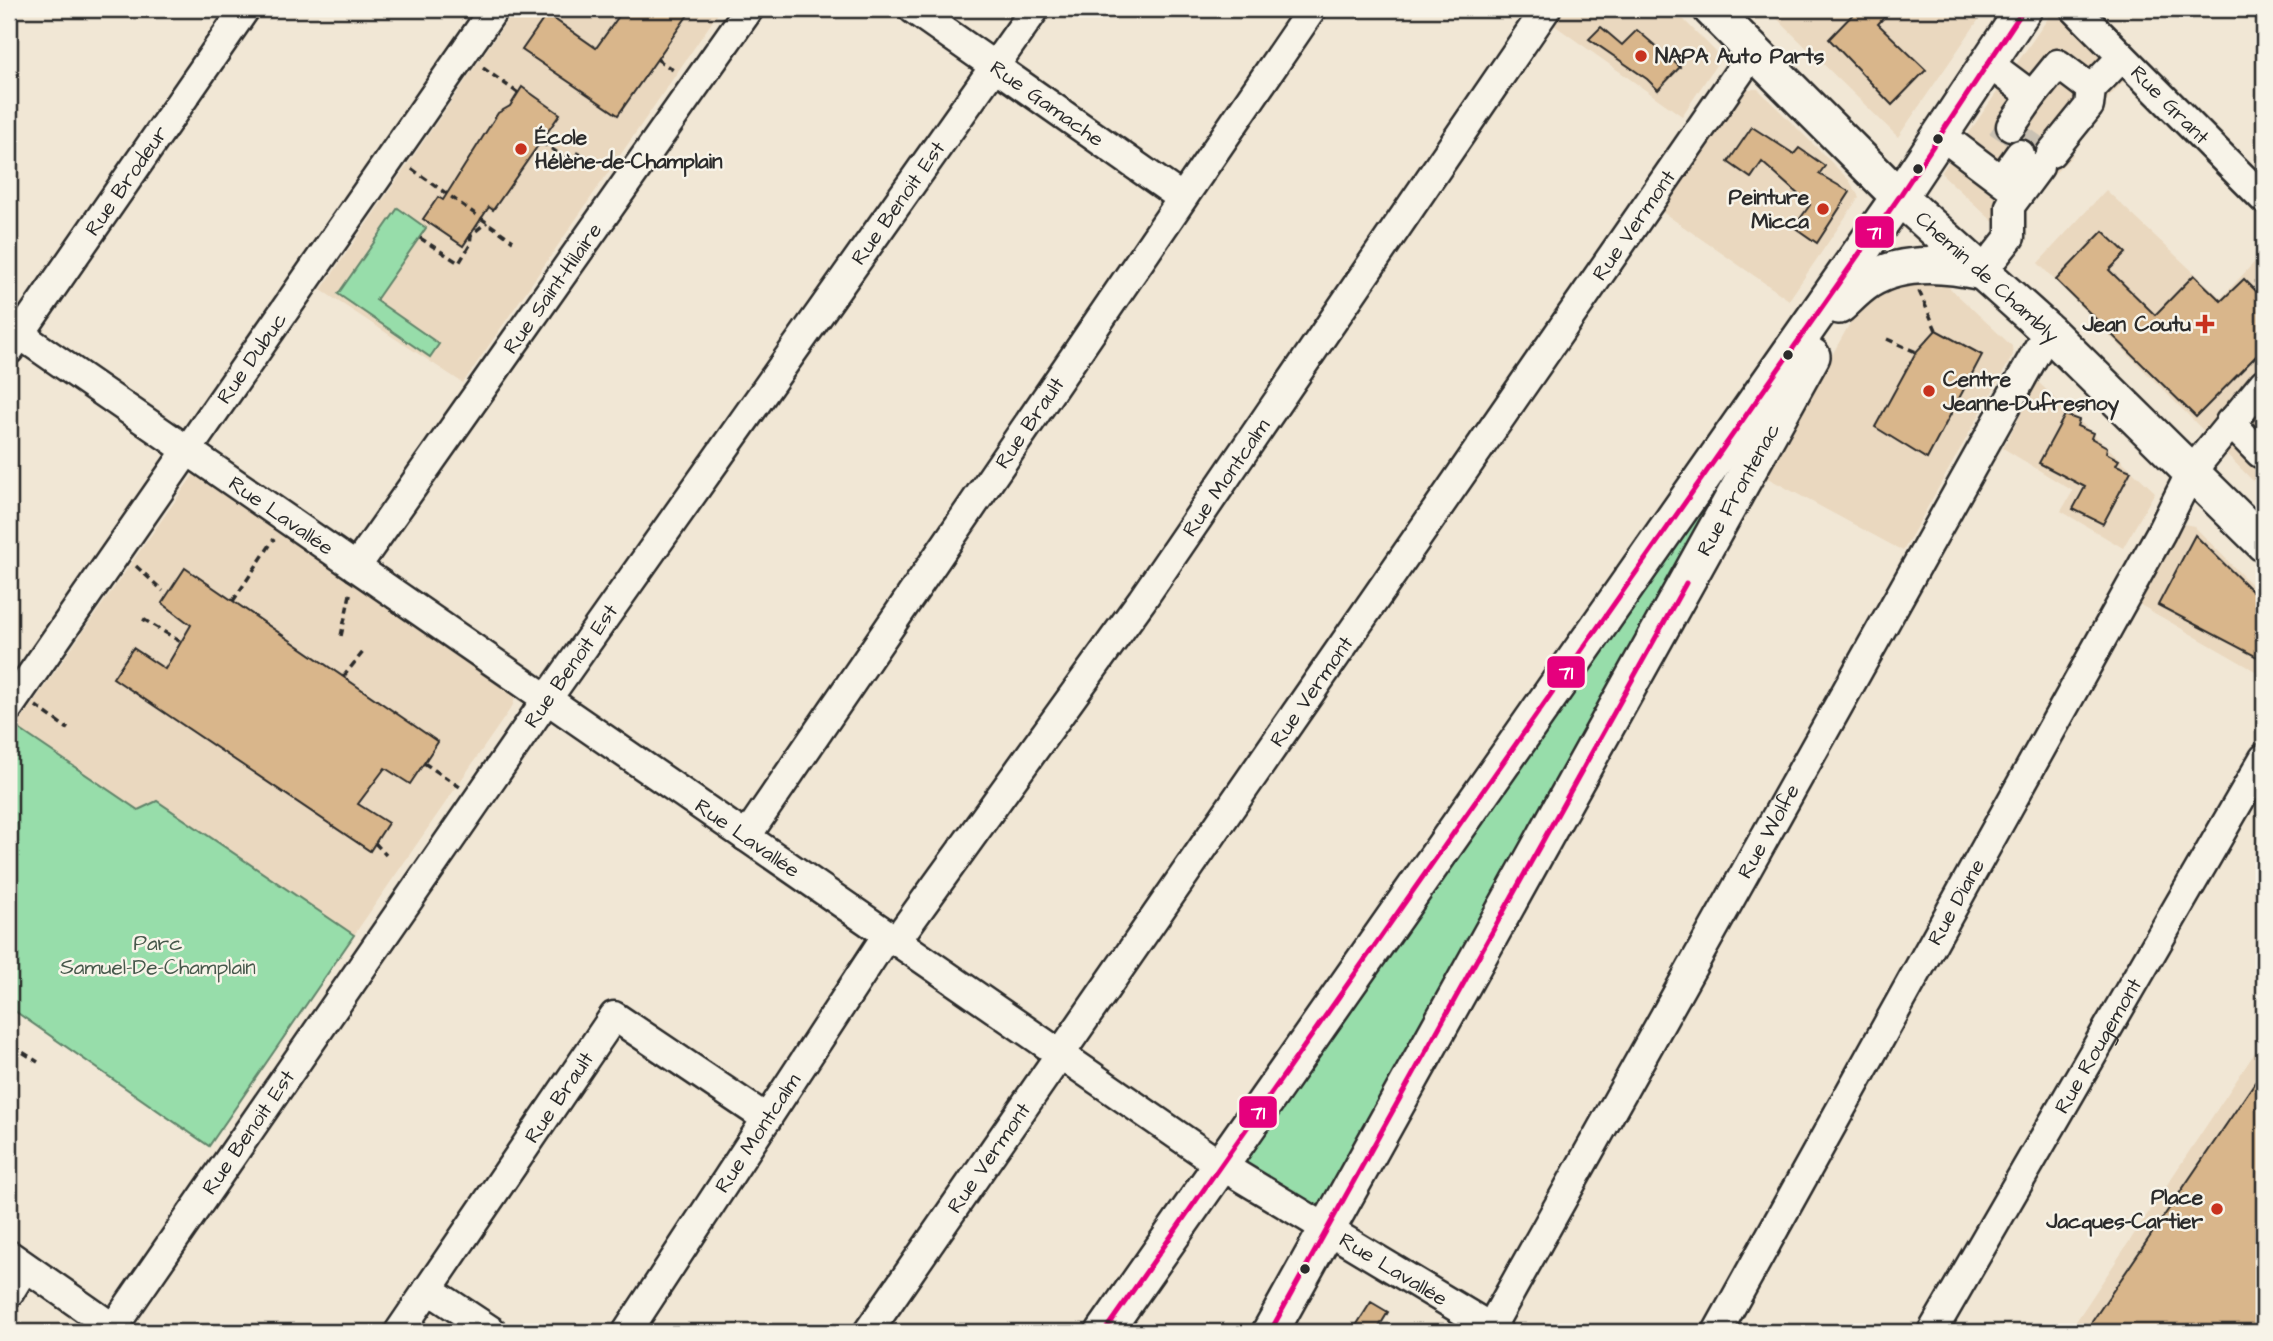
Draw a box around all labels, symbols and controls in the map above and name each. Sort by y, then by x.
place label: NAPA Auto Parts [1655,42,1825,71]
marker: NAPA Auto Parts [1633,48,1649,64]
street label: Rue Gamache [985,53,1110,153]
street label: Rue Grant [2124,59,2217,151]
street label: Rue Brodeur [78,119,175,242]
place label: École Hélène-de-Champlain [535,123,723,177]
unlabelled marker [1931,132,1945,146]
street label: Rue Benoit Est [844,135,952,271]
marker: École Hélène-de-Champlain [513,141,529,157]
unlabelled marker [1911,162,1925,176]
street label: Rue Vermont [1585,163,1682,286]
place label: Peinture Micca [1728,183,1810,236]
marker: Peinture Micca [1815,201,1831,217]
street label: Chemin de Chambly [1909,204,2066,351]
line badge: 71 [1854,215,1895,249]
street label: Rue Saint-Hilaire [496,217,609,360]
text: 71 [1866,220,1882,247]
street label: Rue Dubuc [209,306,294,410]
place label: Jean Coutu [2081,310,2191,339]
marker: Jean Coutu [2197,316,2213,332]
unlabelled marker [1781,348,1795,362]
place label: Centre Jeanne-Dufresnoy [1942,365,2120,421]
street label: Rue Brault [988,371,1071,474]
marker: Centre Jeanne-Dufresnoy [1921,383,1937,399]
street label: Rue Montcalm [1175,412,1277,542]
street label: Rue Frontenac [1689,417,1787,561]
street label: Rue Lavallée [223,469,339,562]
street label: Rue Benoit Est [517,597,625,734]
street label: Rue Vermont [1263,630,1360,753]
line badge: 71 [1546,655,1586,689]
text: 71 [1558,660,1574,687]
street label: Rue Wolfe [1730,779,1806,884]
street label: Rue Lavallée [689,791,806,884]
street label: Rue Diane [1920,853,1991,950]
park label: Parc Samuel-De-Champlain [60,929,256,983]
street label: Rue Rougemont [2047,972,2149,1119]
street label: Rue Brault [517,1045,601,1149]
street label: Rue Benoit Est [195,1064,302,1200]
street label: Rue Montcalm [708,1067,807,1198]
line badge: 71 [1238,1095,1278,1129]
street label: Rue Vermont [940,1096,1037,1219]
text: 71 [1250,1100,1266,1127]
place label: Place Jacques-Cartier [2045,1183,2204,1237]
marker: Place Jacques-Cartier [2209,1201,2225,1217]
street label: Rue Lavallée [1334,1225,1453,1313]
unlabelled marker [1298,1262,1312,1276]

